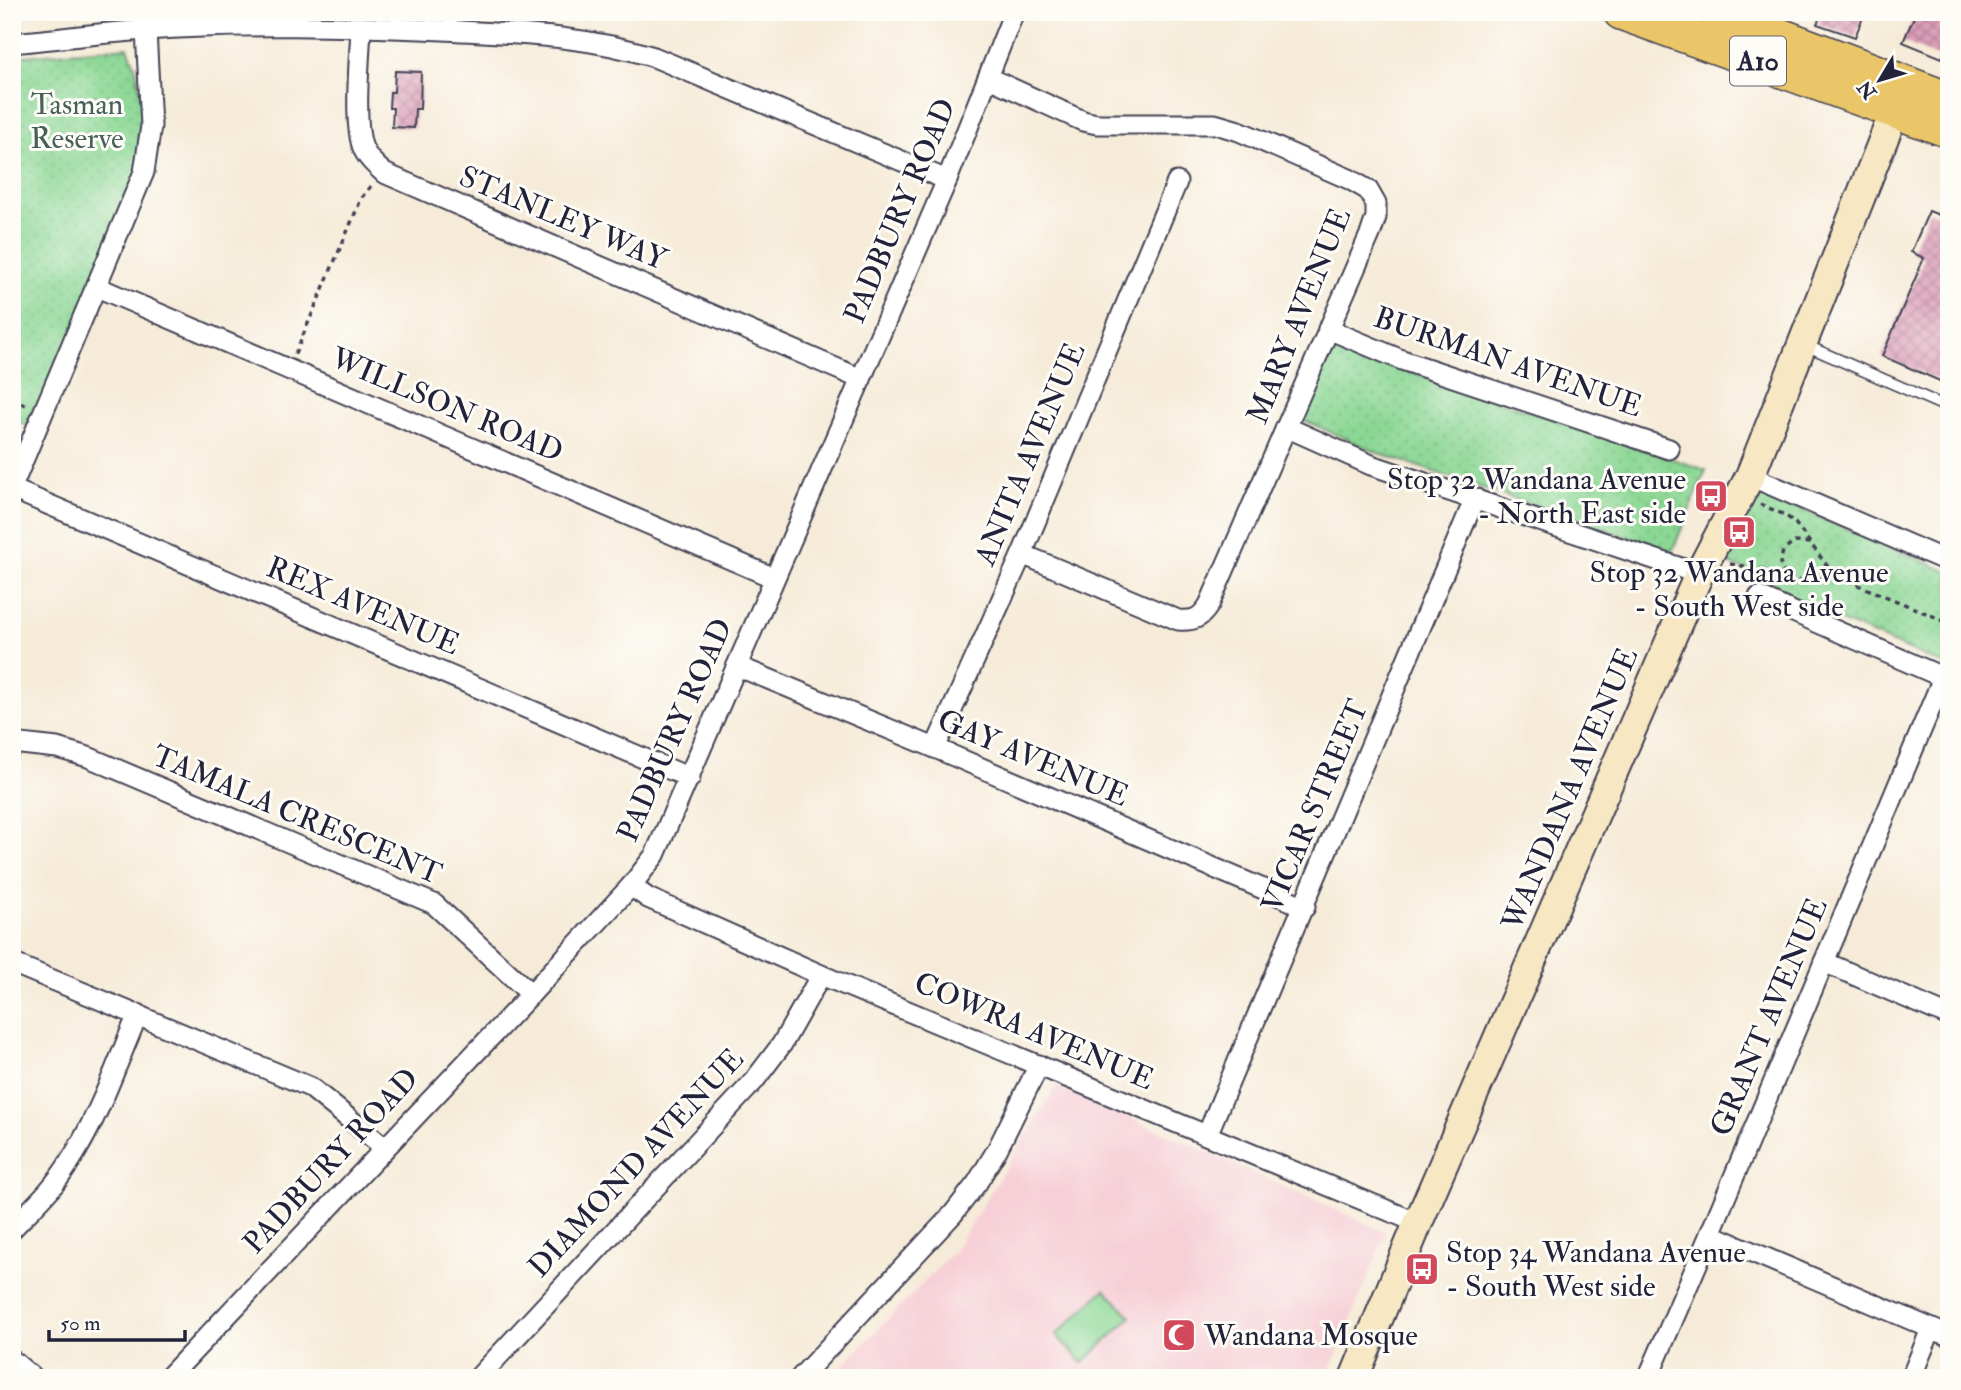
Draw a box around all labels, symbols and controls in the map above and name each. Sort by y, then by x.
road number: A10 [1730,36,1786,86]
north arrow [1846,46,1916,116]
text: N [1852,75,1883,105]
park label: Tasman Reserve [30,86,124,157]
street label: PADBURY ROAD [836,93,964,329]
street label: STANLEY WAY [454,158,674,279]
street label: MARY AVENUE [1239,203,1359,429]
street label: BURMAN AVENUE [1369,299,1647,425]
street label: ANITA AVENUE [966,337,1094,572]
street label: WILLSON ROAD [325,339,569,471]
place label: Stop 32 Wandana Avenue - North East side [1387,461,1686,532]
bus stop icon: Stop 32 Wandana Avenue - North East side [1692,477,1730,515]
bus stop icon: Stop 32 Wandana Avenue - South West side [1720,513,1758,551]
street label: REX AVENUE [261,549,465,663]
place label: Stop 32 Wandana Avenue - South West side [1590,554,1888,625]
street label: PADBURY ROAD [609,613,741,847]
street label: WANDANA AVENUE [1493,642,1646,937]
street label: VICAR STREET [1253,694,1377,918]
street label: GAY AVENUE [932,701,1134,815]
street label: TAMALA CRESCENT [147,737,447,893]
street label: GRANT AVENUE [1702,892,1836,1142]
street label: COWRA AVENUE [909,964,1159,1098]
street label: DIAMOND AVENUE [520,1041,752,1285]
street label: PADBURY ROAD [236,1061,426,1261]
place label: Stop 34 Wandana Avenue - South West side [1446,1234,1746,1305]
bus stop icon: Stop 34 Wandana Avenue - South West side [1403,1250,1441,1288]
scale bar [49,1299,186,1343]
text: 50 m [60,1310,101,1337]
mosque icon: Wandana Mosque [1160,1316,1198,1354]
place label: Wandana Mosque [1203,1317,1418,1354]

